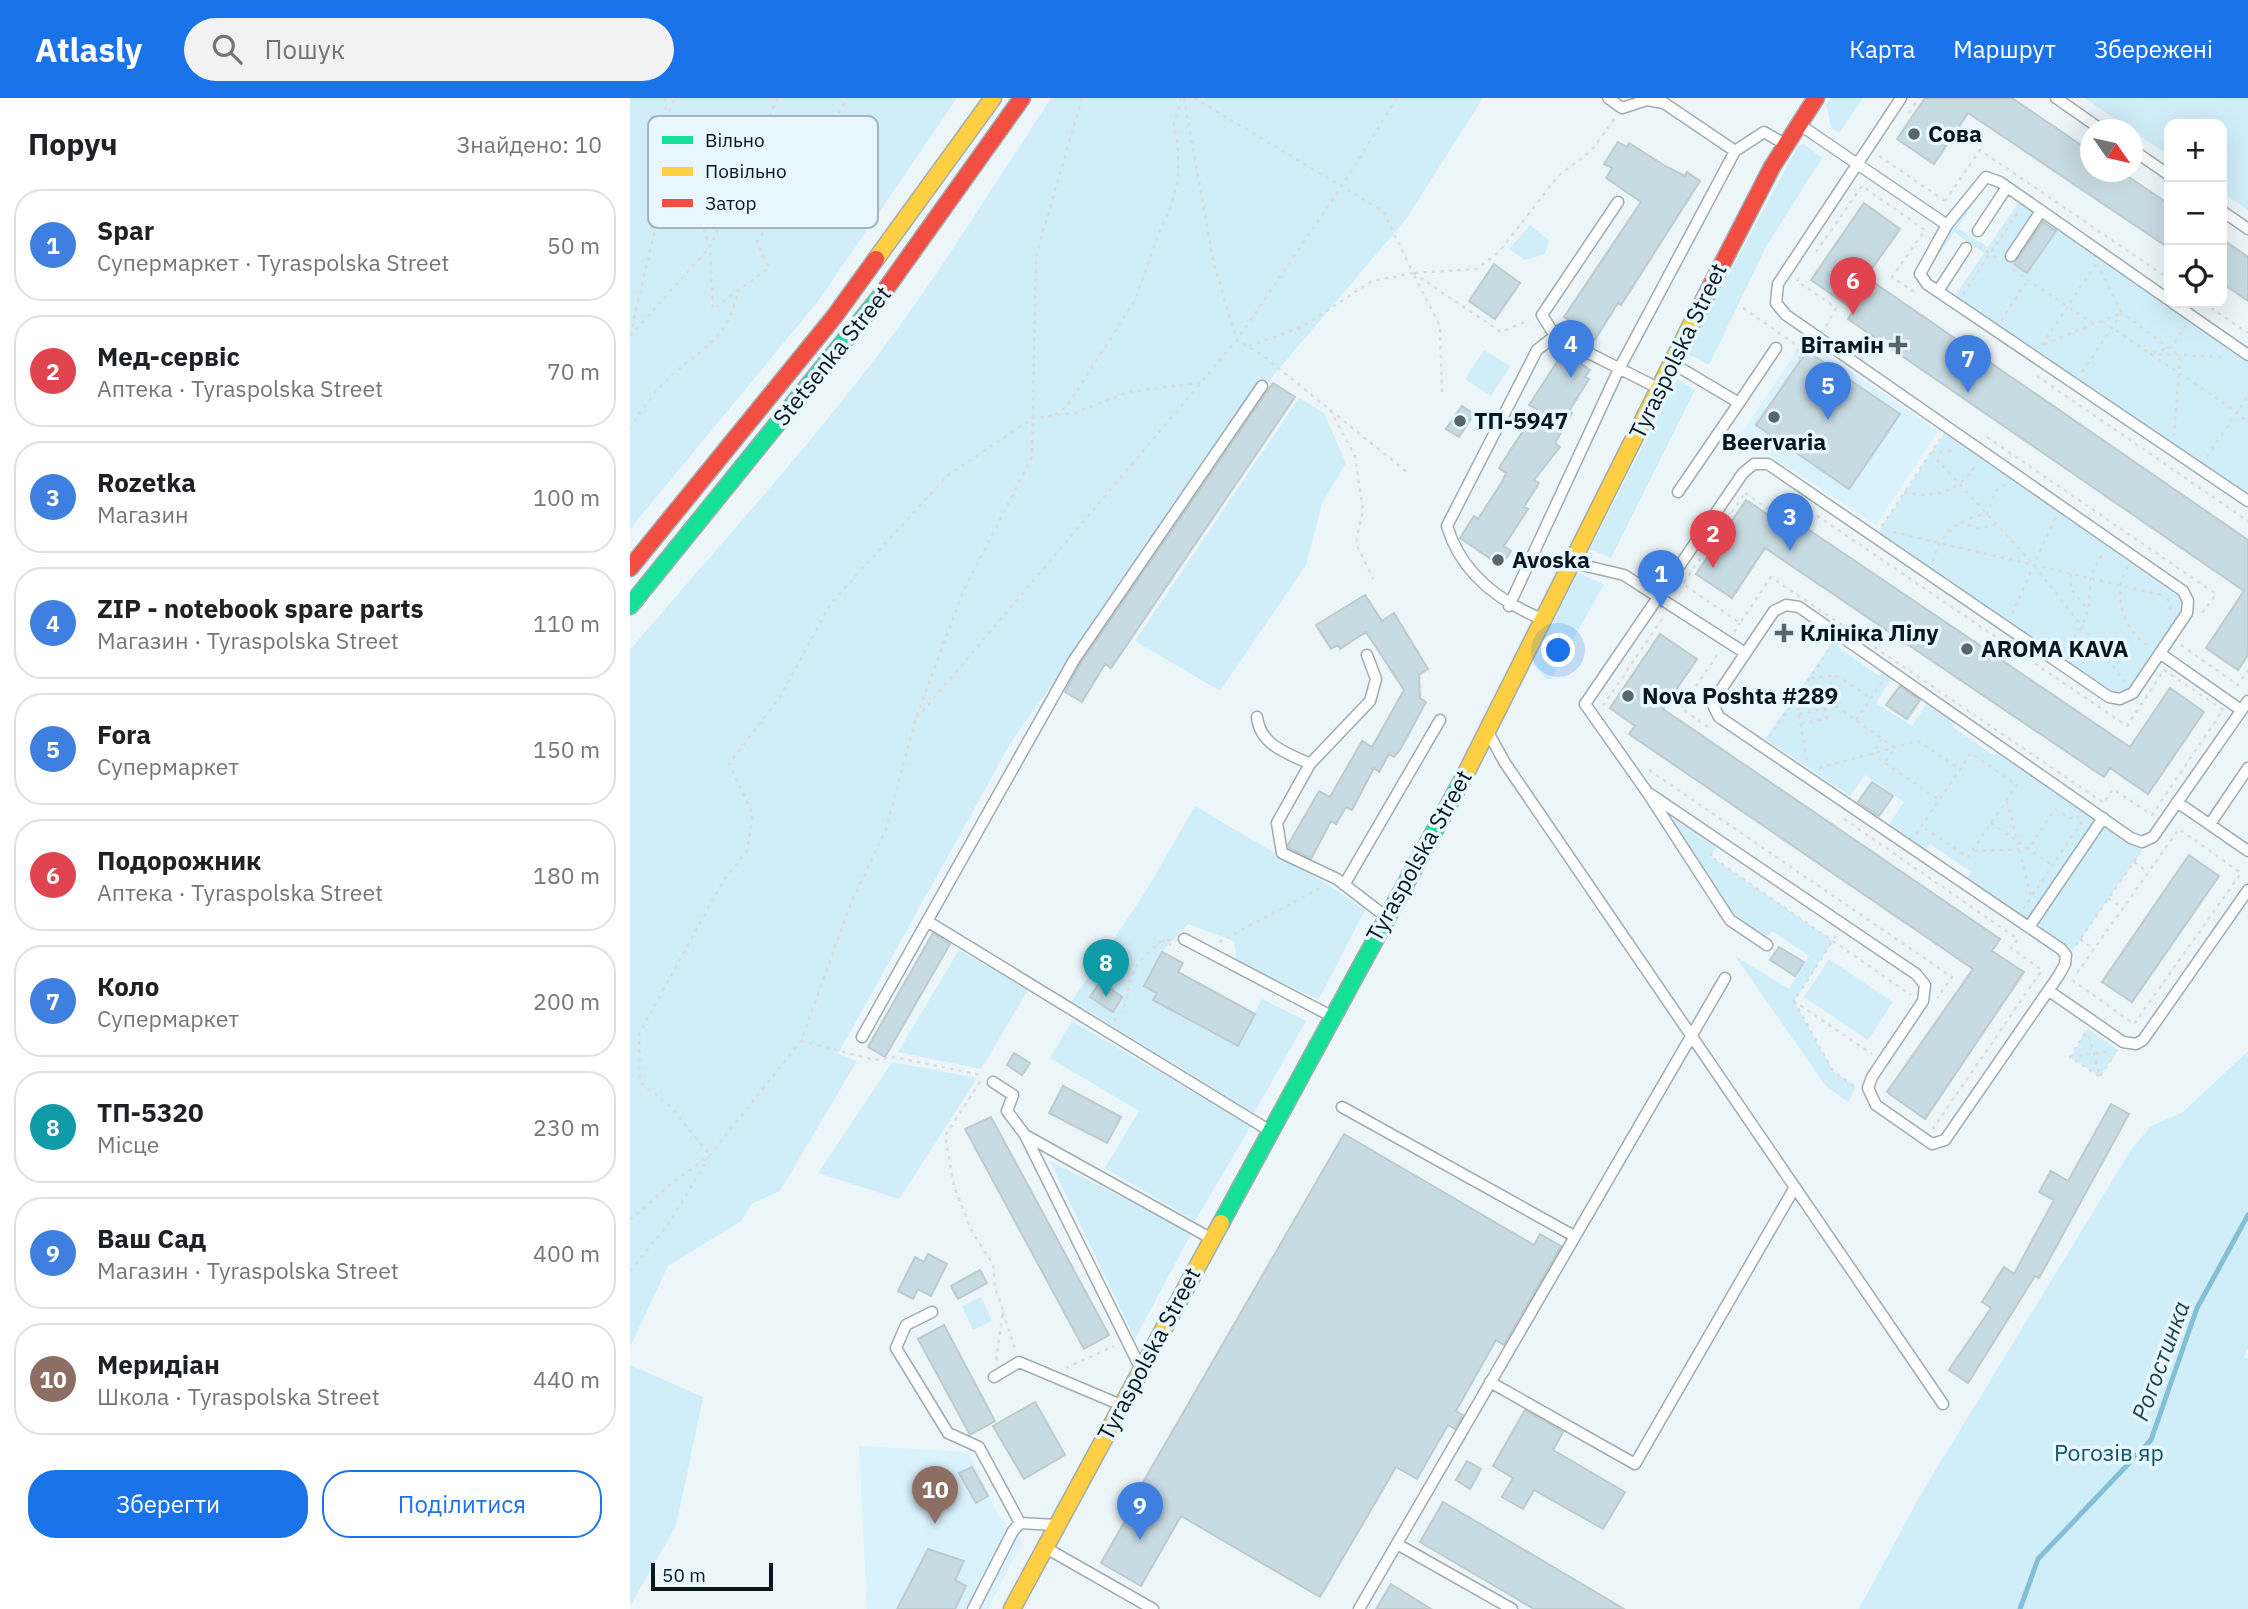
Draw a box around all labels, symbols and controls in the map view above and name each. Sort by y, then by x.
search box [184,18,674,81]
text: Atlasly [35,28,142,71]
icon: search [208,30,246,68]
text: Пошук [264,32,345,66]
text: Карта [1849,33,1915,65]
text: Маршрут [1953,33,2056,65]
text: Збережені [2094,33,2213,65]
legend [648,116,878,228]
place label: Сова [1928,118,1982,148]
north arrow [2080,119,2143,182]
map controls [2164,119,2227,308]
button: + [2164,119,2227,182]
text: Поруч [28,124,118,163]
marker: Сова [1906,126,1922,142]
text: Вільно [705,128,765,152]
text: Знайдено: 10 [457,129,602,159]
text: Повільно [705,159,787,183]
button: − [2164,182,2227,245]
text: Затор [705,191,756,215]
text: Spar [97,213,154,247]
text: 1 [46,230,60,260]
text: 50 m [547,230,600,260]
button: locate [2164,245,2227,308]
text: Супермаркет · Tyraspolska Street [97,247,449,277]
pin: 6 [1830,257,1876,315]
street label: Tyraspolska Street [1622,258,1733,443]
street label: Stetsenka Street [766,279,897,432]
pin: 4 [1548,320,1594,378]
place label: Вітамін [1800,329,1884,359]
pin: 7 [1945,335,1991,393]
marker: Вітамін [1890,337,1906,353]
text: Мед-сервіс [97,339,240,373]
text: 2 [46,356,60,386]
text: 70 m [547,356,600,386]
pin: 5 [1805,362,1851,420]
text: Аптека · Tyraspolska Street [97,373,383,403]
place label: ТП-5947 [1474,405,1568,435]
marker: Beervaria [1766,409,1782,425]
marker: ТП-5947 [1452,413,1468,429]
place label: Beervaria [1722,426,1826,456]
text: Rozetka [97,465,196,499]
text: 3 [46,482,60,512]
text: 100 m [533,482,600,512]
pin: 3 [1767,493,1813,551]
text: Магазин [97,499,188,529]
pin: 2 [1690,510,1736,568]
place label: Avoska [1512,544,1590,574]
pin: 1 [1638,550,1684,608]
marker: Avoska [1490,552,1506,568]
text: ZIP - notebook spare parts [97,591,424,625]
text: 4 [46,608,60,638]
text: 110 m [533,608,600,638]
place label: Клініка Лілу [1800,617,1939,647]
marker: Клініка Лілу [1774,623,1794,643]
text: Магазин · Tyraspolska Street [97,625,399,655]
your location [1541,633,1575,667]
place label: AROMA KAVA [1981,633,2129,663]
marker: AROMA KAVA [1959,641,1975,657]
place label: Nova Poshta #289 [1642,680,1838,710]
marker: Nova Poshta #289 [1620,688,1636,704]
text: Fora [97,717,151,751]
text: 5 [46,734,60,764]
text: 150 m [533,734,600,764]
text: Супермаркет [97,751,239,781]
street label: Tyraspolska Street [1358,764,1478,947]
text: Подорожник [97,843,261,877]
text: 6 [46,860,60,890]
text: 180 m [533,860,600,890]
text: Аптека · Tyraspolska Street [97,877,383,907]
pin: 8 [1083,939,1129,997]
text: Коло [97,969,159,1003]
text: 7 [46,986,60,1016]
text: 200 m [533,986,600,1016]
text: Супермаркет [97,1003,239,1033]
text: ТП-5320 [97,1095,204,1129]
text: 8 [46,1112,60,1142]
text: 230 m [533,1112,600,1142]
text: Місце [97,1129,159,1159]
text: Ваш Сад [97,1221,206,1255]
text: 9 [46,1238,60,1268]
text: 400 m [533,1238,600,1268]
text: Магазин · Tyraspolska Street [97,1255,399,1285]
street label: Tyraspolska Street [1090,1262,1206,1445]
water label: Рогостинка [2124,1296,2197,1425]
text: Меридіан [97,1347,220,1381]
text: 10 [39,1364,67,1394]
text: 440 m [533,1364,600,1394]
text: Школа · Tyraspolska Street [97,1381,380,1411]
park label: Рогозів яр [2054,1437,2164,1467]
pin: 10 [912,1466,958,1524]
button: Зберегти [28,1470,308,1538]
button: Поділитися [322,1470,602,1538]
pin: 9 [1117,1482,1163,1540]
scale bar [651,1560,774,1592]
text: 50 m [662,1563,706,1587]

